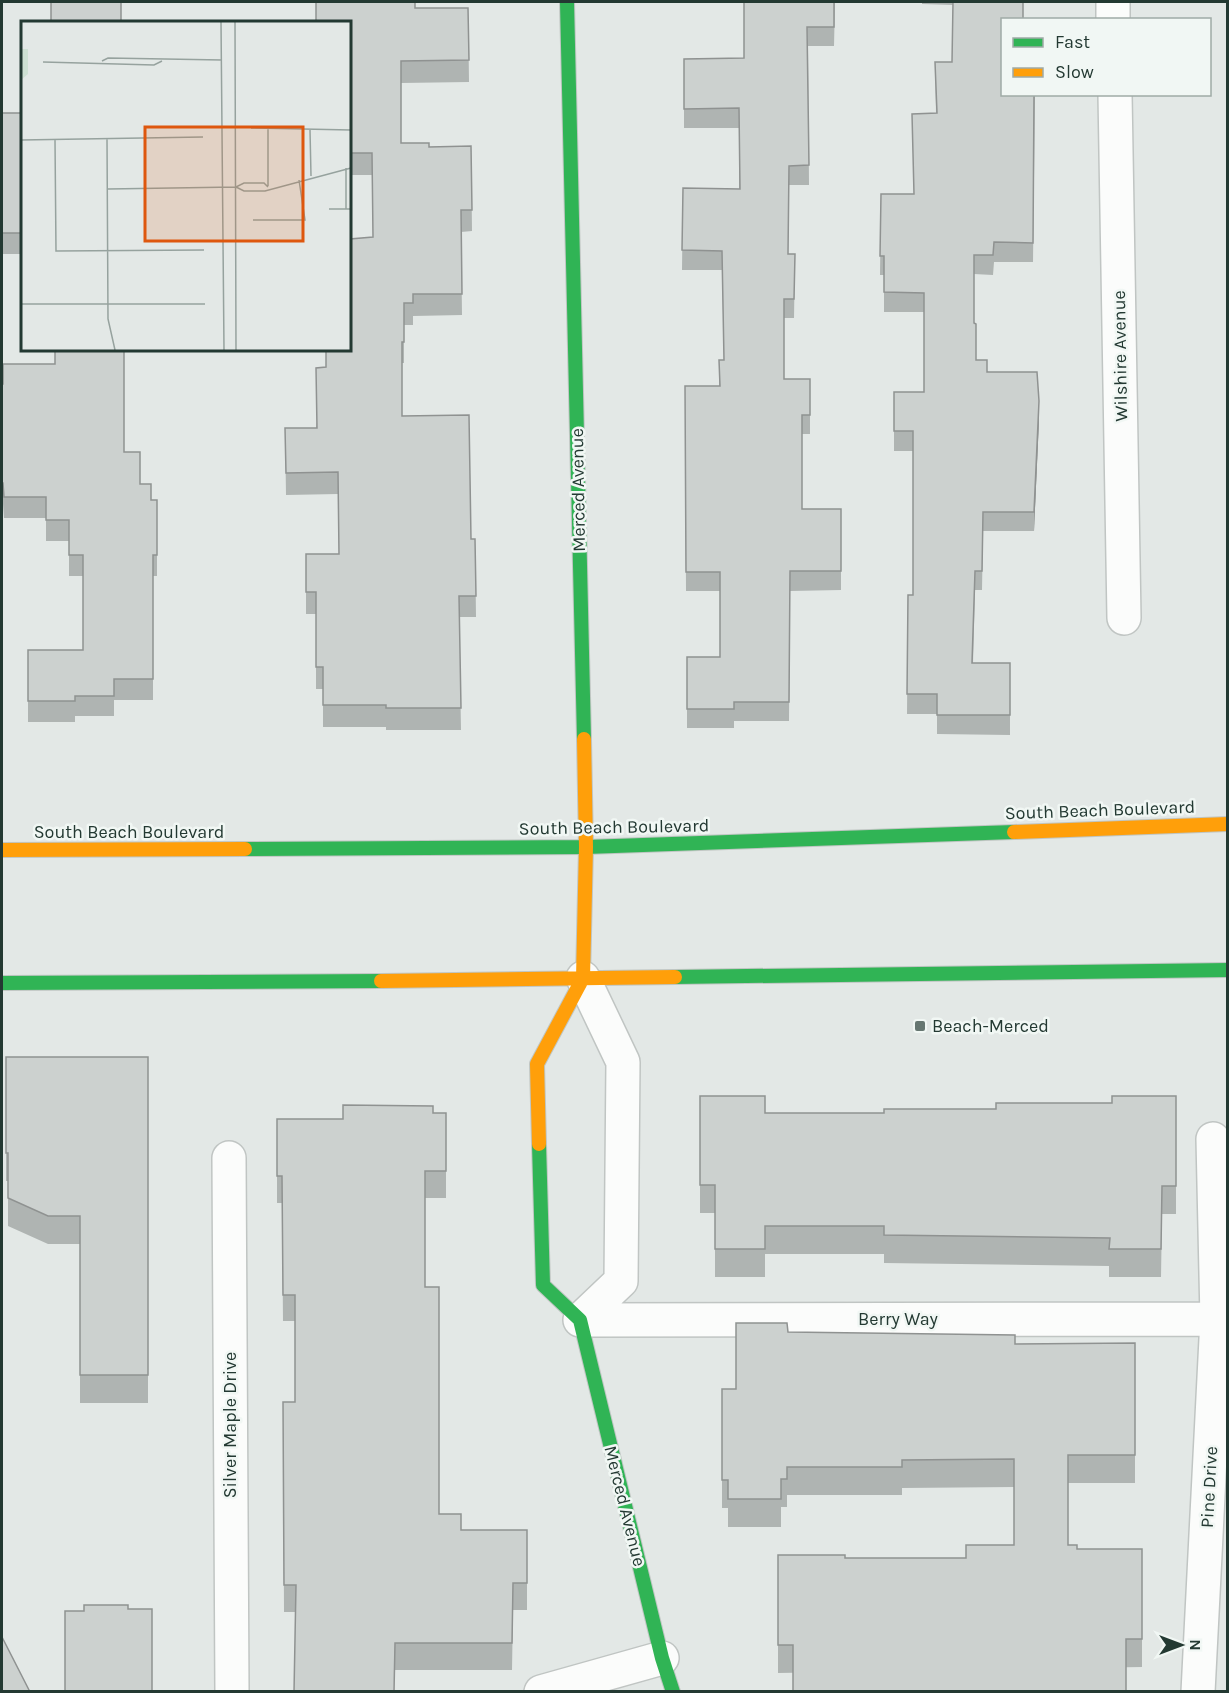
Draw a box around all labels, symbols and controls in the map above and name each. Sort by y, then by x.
legend [1001,18,1211,96]
inset map [21,21,351,351]
text: Fast [1055,31,1090,53]
text: Slow [1055,61,1094,83]
street label: Wilshire Avenue [1108,290,1132,422]
street label: Merced Avenue [566,428,590,552]
street label: South Beach Boulevard [1004,796,1196,824]
street label: South Beach Boulevard [519,814,709,840]
street label: South Beach Boulevard [34,821,224,843]
place label: Beach-Merced [932,1015,1049,1037]
marker: Beach-Merced [913,1019,927,1033]
street label: Berry Way [858,1308,939,1330]
street label: Silver Maple Drive [219,1352,241,1498]
street label: Merced Avenue [599,1443,651,1569]
street label: Pine Drive [1196,1446,1222,1528]
north arrow [1151,1615,1211,1675]
text: N [1186,1639,1205,1651]

